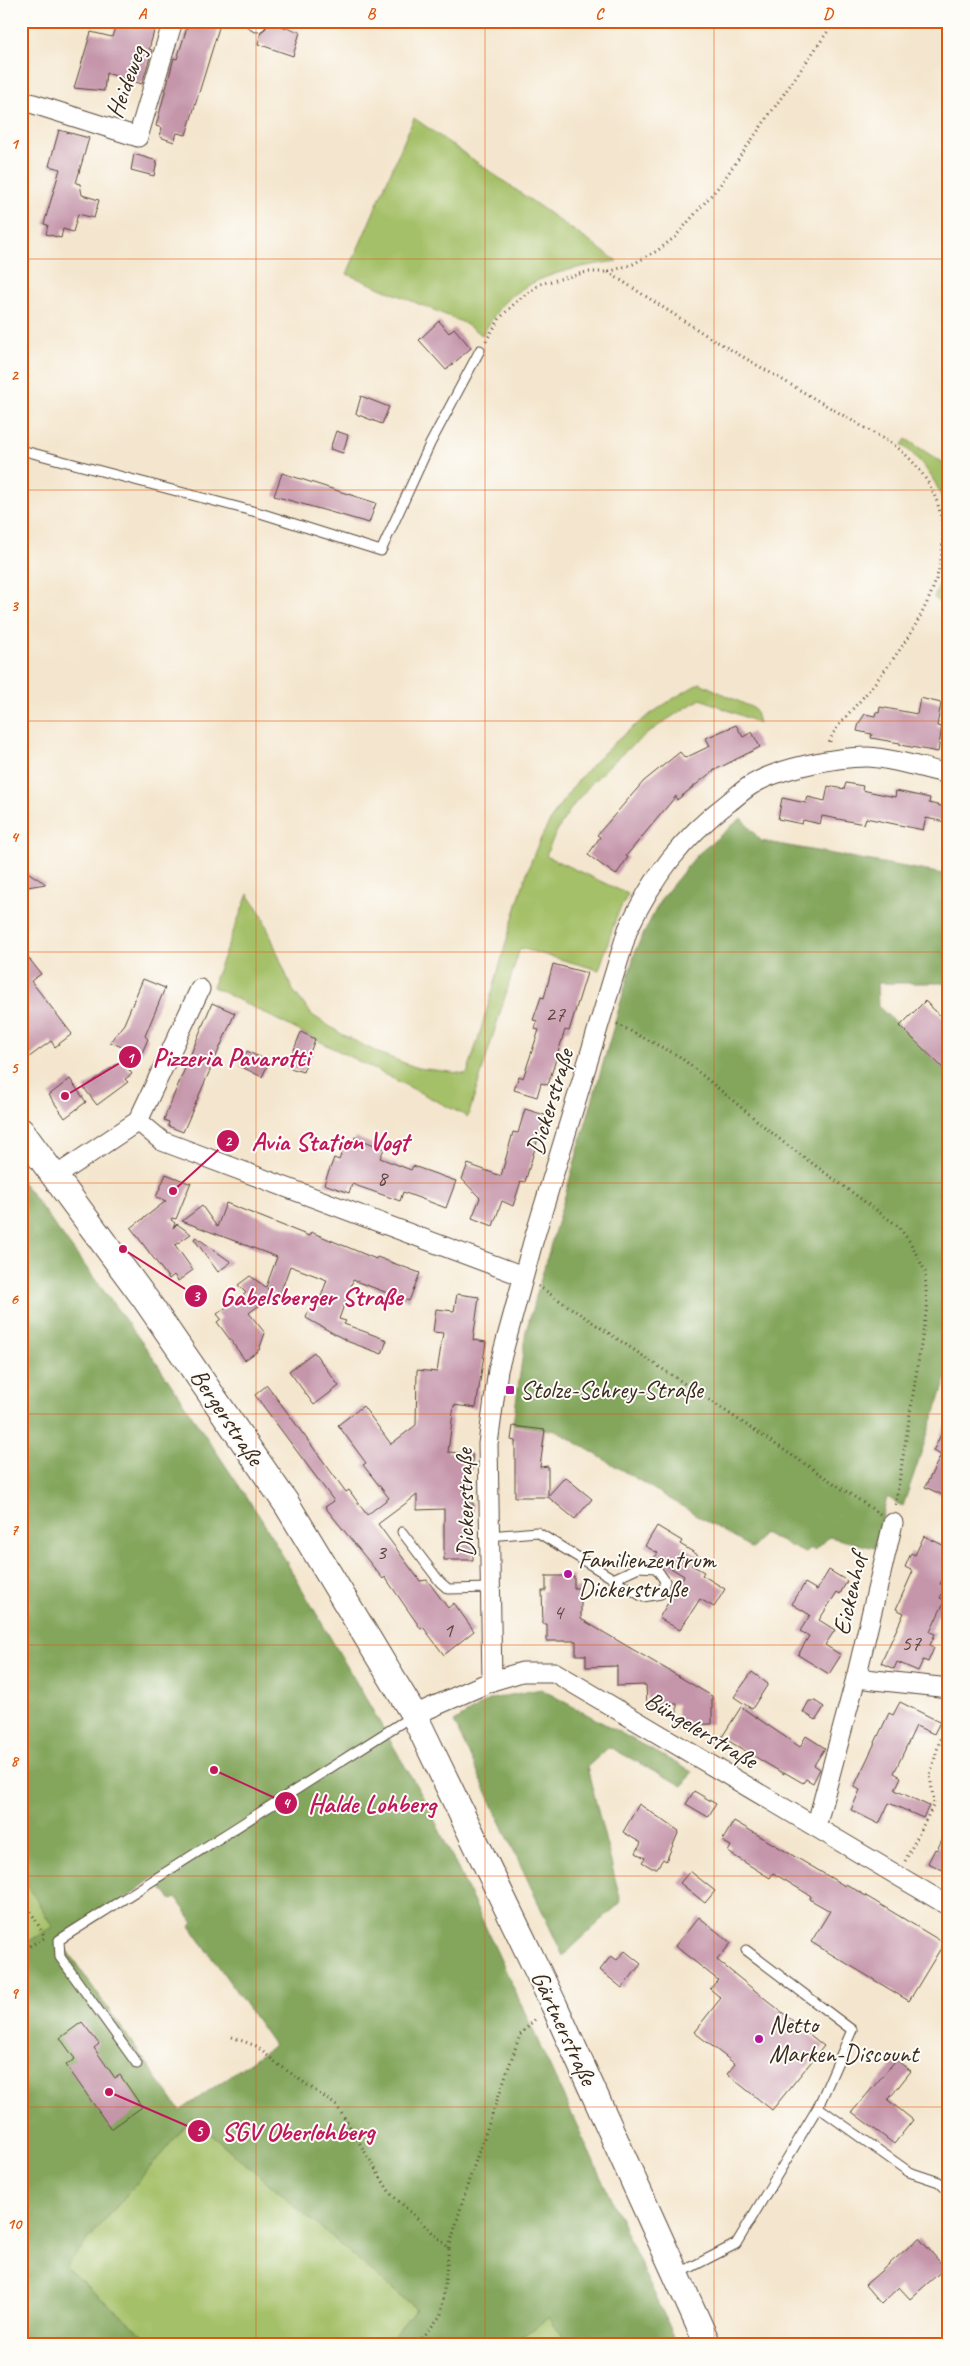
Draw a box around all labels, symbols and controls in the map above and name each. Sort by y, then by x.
text: A [138,4,148,24]
text: B [367,4,377,24]
text: C [595,4,605,24]
text: D [823,4,834,24]
street label: Heideweg [98,39,155,123]
text: 1 [10,134,19,154]
text: 2 [10,365,19,385]
text: 3 [10,596,19,616]
text: 4 [10,827,19,847]
house number: 27 [545,1000,566,1028]
callout: Pizzeria Pavarotti [117,1037,320,1078]
text: Pizzeria Pavarotti [152,1041,312,1074]
street label: Dickerstraße [519,1044,582,1159]
text: 1 [127,1049,136,1068]
text: 5 [11,1058,20,1078]
callout: Avia Station Vogt [216,1120,419,1161]
text: Avia Station Vogt [251,1125,413,1158]
text: 2 [225,1132,233,1151]
house number: 8 [377,1164,389,1192]
callout: Gabelsberger Straße [184,1276,412,1317]
text: Gabelsberger Straße [220,1280,404,1313]
text: 3 [193,1287,201,1306]
text: 6 [10,1289,19,1309]
street label: Bergerstraße [183,1362,272,1473]
place label: Stolze-Schrey-Straße [520,1374,705,1406]
marker: Stolze-Schrey-Straße [504,1384,516,1396]
street label: Dickerstraße [448,1446,482,1558]
text: 7 [10,1520,19,1540]
house number: 3 [376,1538,388,1566]
place label: Familienzentrum Dickerstraße [578,1544,717,1605]
street label: Eickenhof [825,1545,876,1638]
marker: Familienzentrum Dickerstraße [562,1568,574,1580]
house number: 4 [553,1598,565,1626]
house number: 1 [443,1616,454,1644]
house number: 57 [901,1629,922,1657]
street label: Büngelerstraße [639,1684,765,1777]
text: 8 [10,1751,19,1771]
callout: Halde Lohberg [273,1782,447,1823]
text: Halde Lohberg [308,1787,439,1820]
text: 4 [283,1794,292,1813]
street label: Gärtnerstraße [524,1966,605,2092]
text: 9 [10,1983,19,2003]
place label: Netto Marken-Discount [769,2009,921,2070]
marker: Netto Marken-Discount [753,2033,765,2045]
callout: SGV Oberlohberg [186,2110,384,2151]
text: SGV Oberlohberg [222,2115,377,2148]
text: 5 [196,2122,204,2141]
text: 10 [7,2214,23,2234]

